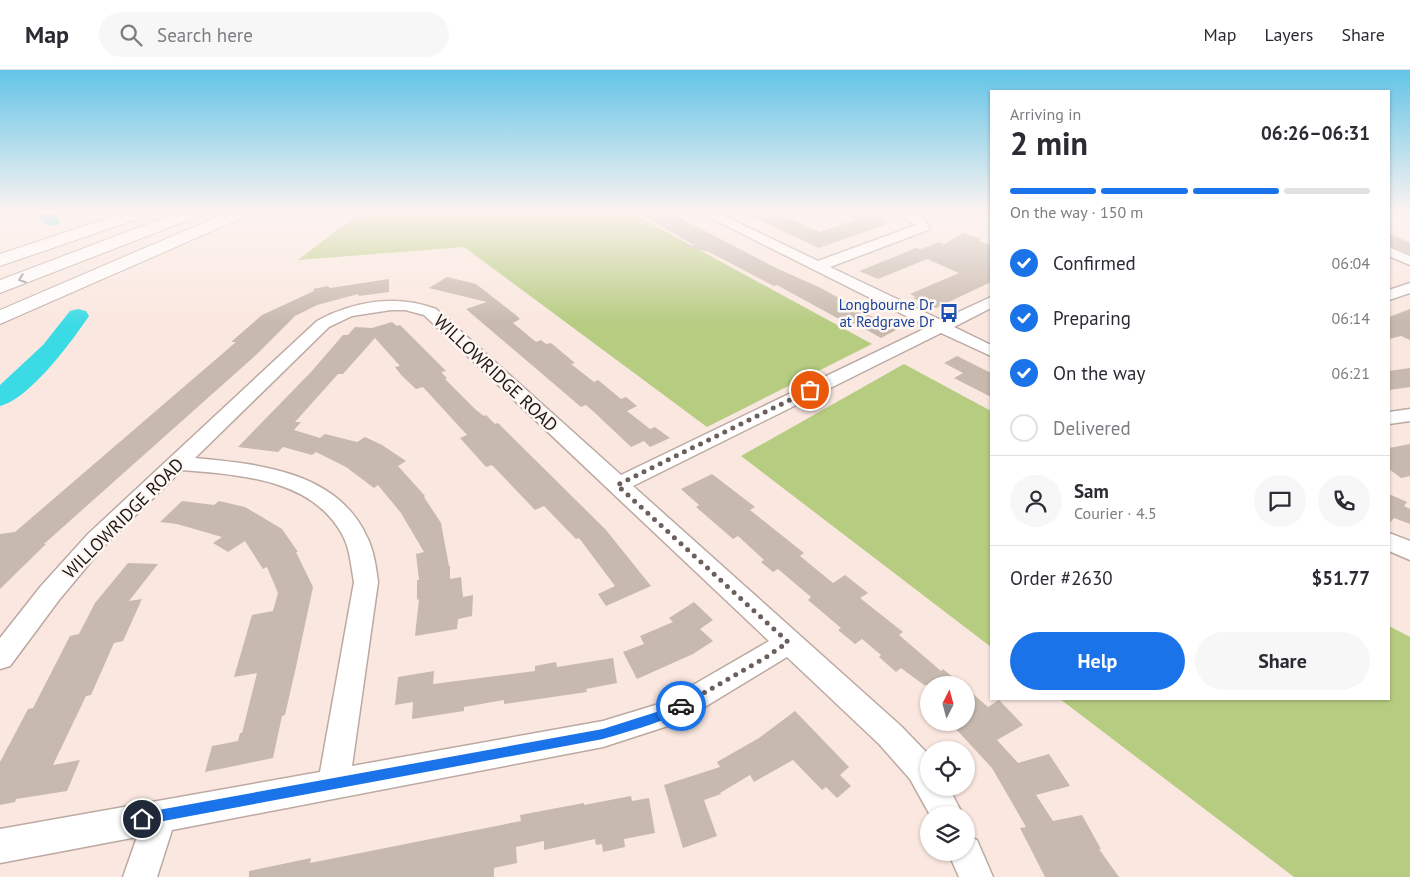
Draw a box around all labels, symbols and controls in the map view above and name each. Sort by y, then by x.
search box [99,12,449,57]
text: Map [25,19,69,50]
icon: search [117,21,145,49]
text: Search here [157,23,253,47]
text: Map [1204,23,1236,46]
text: Layers [1264,23,1313,46]
text: Share [1341,23,1385,46]
text: Arriving in [1010,104,1081,124]
text: 06:26–06:31 [1261,121,1370,145]
text: 2 min [1010,122,1088,164]
text: On the way · 150 m [1010,202,1143,222]
icon: check [1010,249,1038,277]
text: Confirmed [1053,251,1136,275]
text: 06:04 [1332,253,1370,273]
one-way arrow [18,273,27,283]
place label: Longbourne Dr at Redgrave Dr [839,295,934,331]
bus stop icon: Longbourne Dr at Redgrave Dr [938,302,960,324]
icon: check [1010,304,1038,332]
text: Preparing [1053,306,1131,330]
text: 06:14 [1332,308,1370,328]
street label: WILLOWRIDGE ROAD [429,309,563,437]
icon: check [1010,359,1038,387]
text: On the way [1053,361,1145,385]
text: 06:21 [1332,363,1370,383]
pin [789,369,831,411]
icon: bag [796,376,824,404]
text: Delivered [1053,416,1131,440]
street label: WILLOWRIDGE ROAD [58,453,188,583]
button: person [1010,475,1062,527]
button: chat [1254,475,1306,527]
button: phone [1318,475,1370,527]
text: Sam [1074,479,1109,503]
text: Courier · 4.5 [1074,503,1157,523]
text: Order #2630 [1010,566,1113,590]
text: $51.77 [1311,566,1370,590]
button: Help [1010,632,1185,690]
button: Share [1195,632,1370,690]
north arrow [920,676,975,731]
map controls [920,676,975,861]
courier [656,681,706,731]
icon: car [667,692,695,720]
button: locate [920,741,975,796]
pin [121,798,163,840]
icon: home [128,805,156,833]
button: layers [920,806,975,861]

